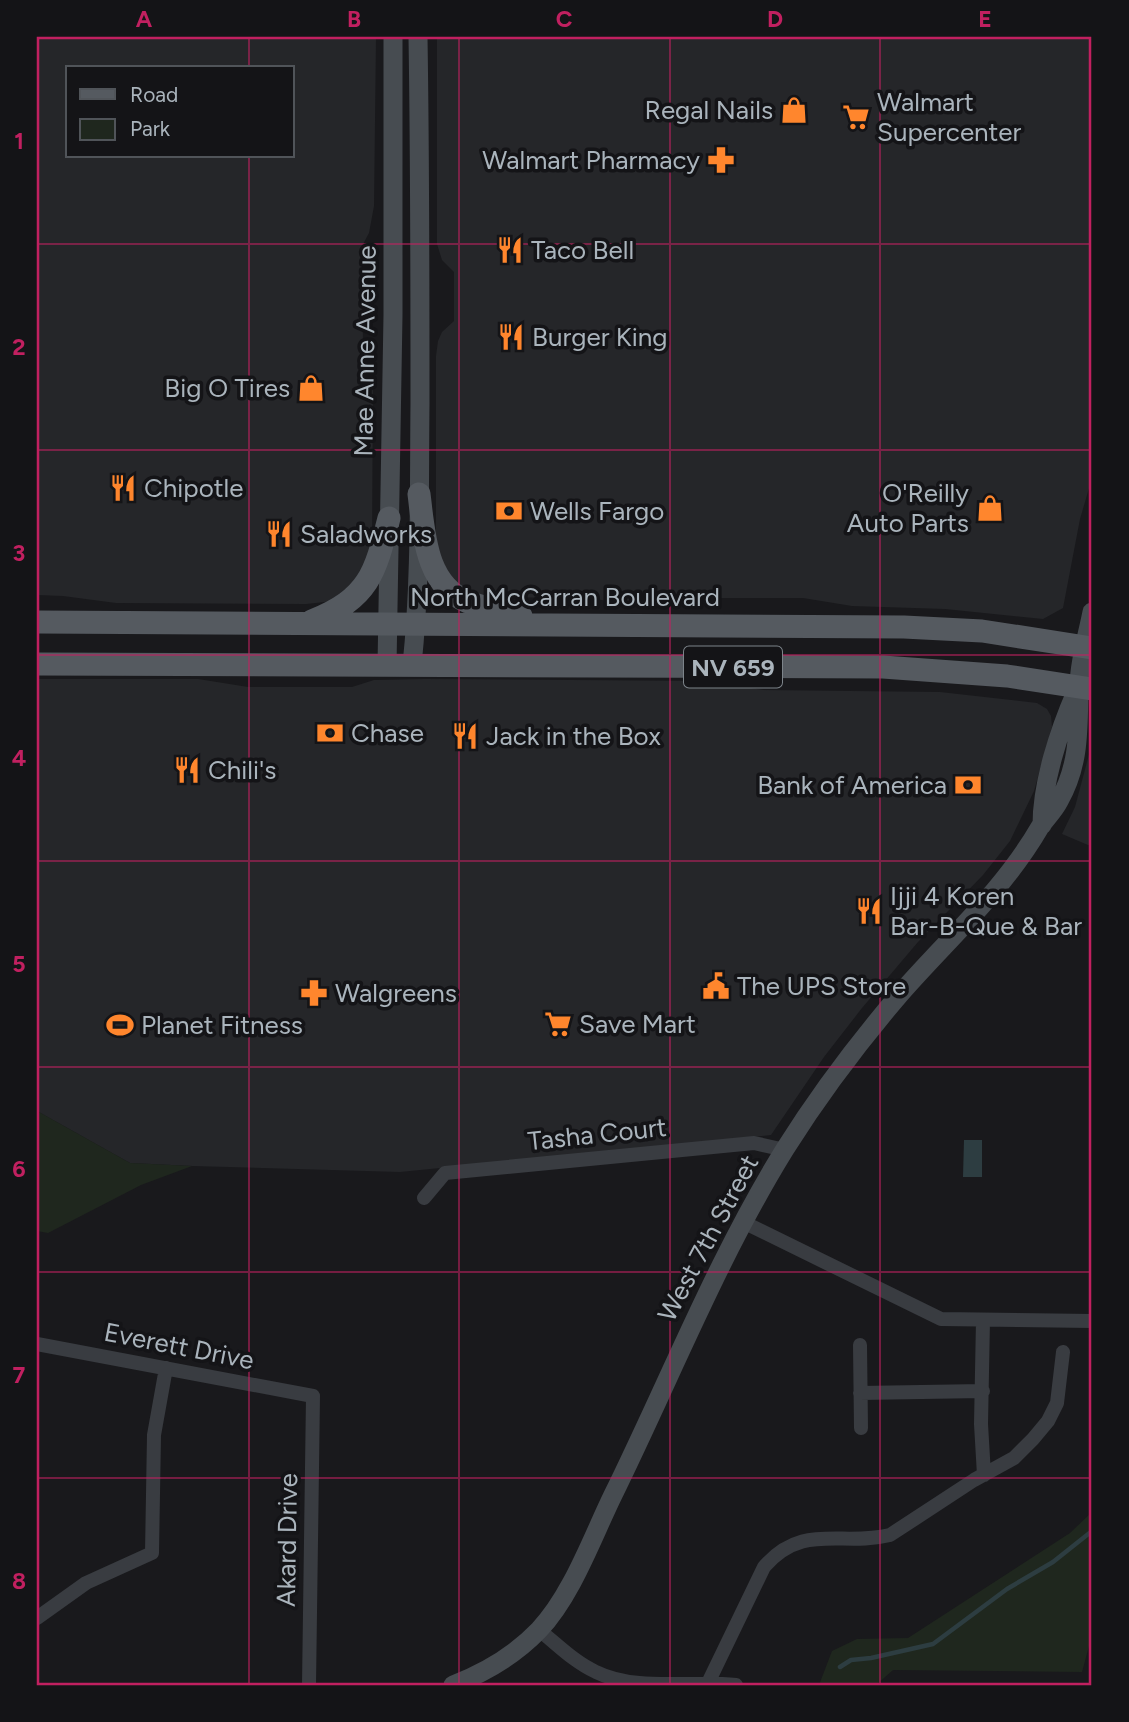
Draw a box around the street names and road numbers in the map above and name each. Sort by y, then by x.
street label: Mae Anne Avenue [347,245,383,457]
street label: North McCarran Boulevard [410,581,720,613]
road number: NV 659 [684,646,782,688]
street label: Tasha Court [526,1111,668,1157]
street label: West 7th Street [651,1149,765,1327]
street label: Everett Drive [101,1316,257,1376]
street label: Akard Drive [270,1473,304,1607]

